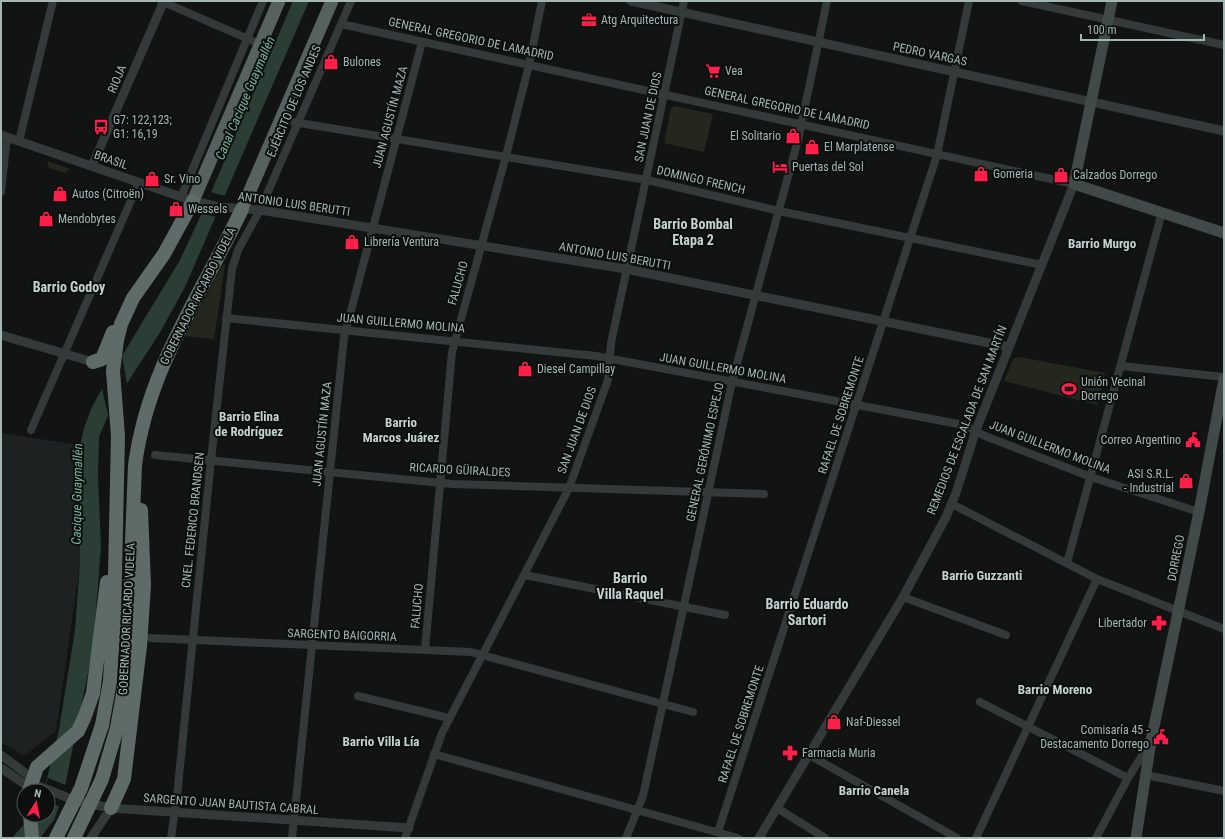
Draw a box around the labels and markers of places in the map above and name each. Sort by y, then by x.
office icon: Atg Arquitectura [580,11,598,29]
place label: Atg Arquitectura [601,13,679,27]
shop icon: Bulones [322,53,340,71]
place label: Bulones [343,55,381,69]
supermarket icon: Vea [704,62,722,80]
place label: Vea [725,64,743,78]
place label: G7: 122,123; G1: 16,19 [113,113,172,141]
bus stop icon: G7: 122,123; G1: 16,19 [92,118,110,136]
shop icon: El Solitario [784,127,802,145]
place label: El Solitario [730,129,781,143]
shop icon: El Marplatense [803,138,821,156]
place label: El Marplatense [824,140,895,154]
hotel icon: Puertas del Sol [771,158,789,176]
place label: Puertas del Sol [792,160,864,174]
shop icon: Gomeria [972,165,990,183]
shop icon: Calzados Dorrego [1052,166,1070,184]
place label: Gomeria [993,167,1033,181]
place label: Calzados Dorrego [1073,168,1157,182]
shop icon: Sr. Vino [143,170,161,188]
place label: Sr. Vino [164,172,200,186]
shop icon: Autos (Citroën) [51,185,69,203]
place label: Autos (Citroën) [72,187,144,201]
shop icon: Wessels [167,200,185,218]
place label: Wessels [188,202,227,216]
shop icon: Mendobytes [37,210,55,228]
place label: Mendobytes [58,212,116,226]
shop icon: Librería Ventura [343,233,361,251]
place label: Librería Ventura [364,235,439,249]
shop icon: Diesel Campillay [516,360,534,378]
place label: Diesel Campillay [537,362,615,376]
place label: Unión Vecinal Dorrego [1081,375,1146,403]
sports icon: Unión Vecinal Dorrego [1060,380,1078,398]
public building icon: Correo Argentino [1184,431,1202,449]
place label: Correo Argentino [1101,433,1181,447]
place label: ASI S.R.L. - Industrial [1124,467,1174,495]
shop icon: ASI S.R.L. - Industrial [1177,472,1195,490]
pharmacy icon: Libertador [1150,614,1168,632]
place label: Libertador [1098,616,1147,630]
shop icon: Naf-Diessel [825,713,843,731]
place label: Naf-Diessel [846,715,901,729]
place label: Comisaría 45 - Destacamento Dorrego [1040,723,1149,751]
public building icon: Comisaría 45 - Destacamento Dorrego [1152,728,1170,746]
pharmacy icon: Farmacia Muria [781,744,799,762]
place label: Farmacia Muria [802,746,876,760]

